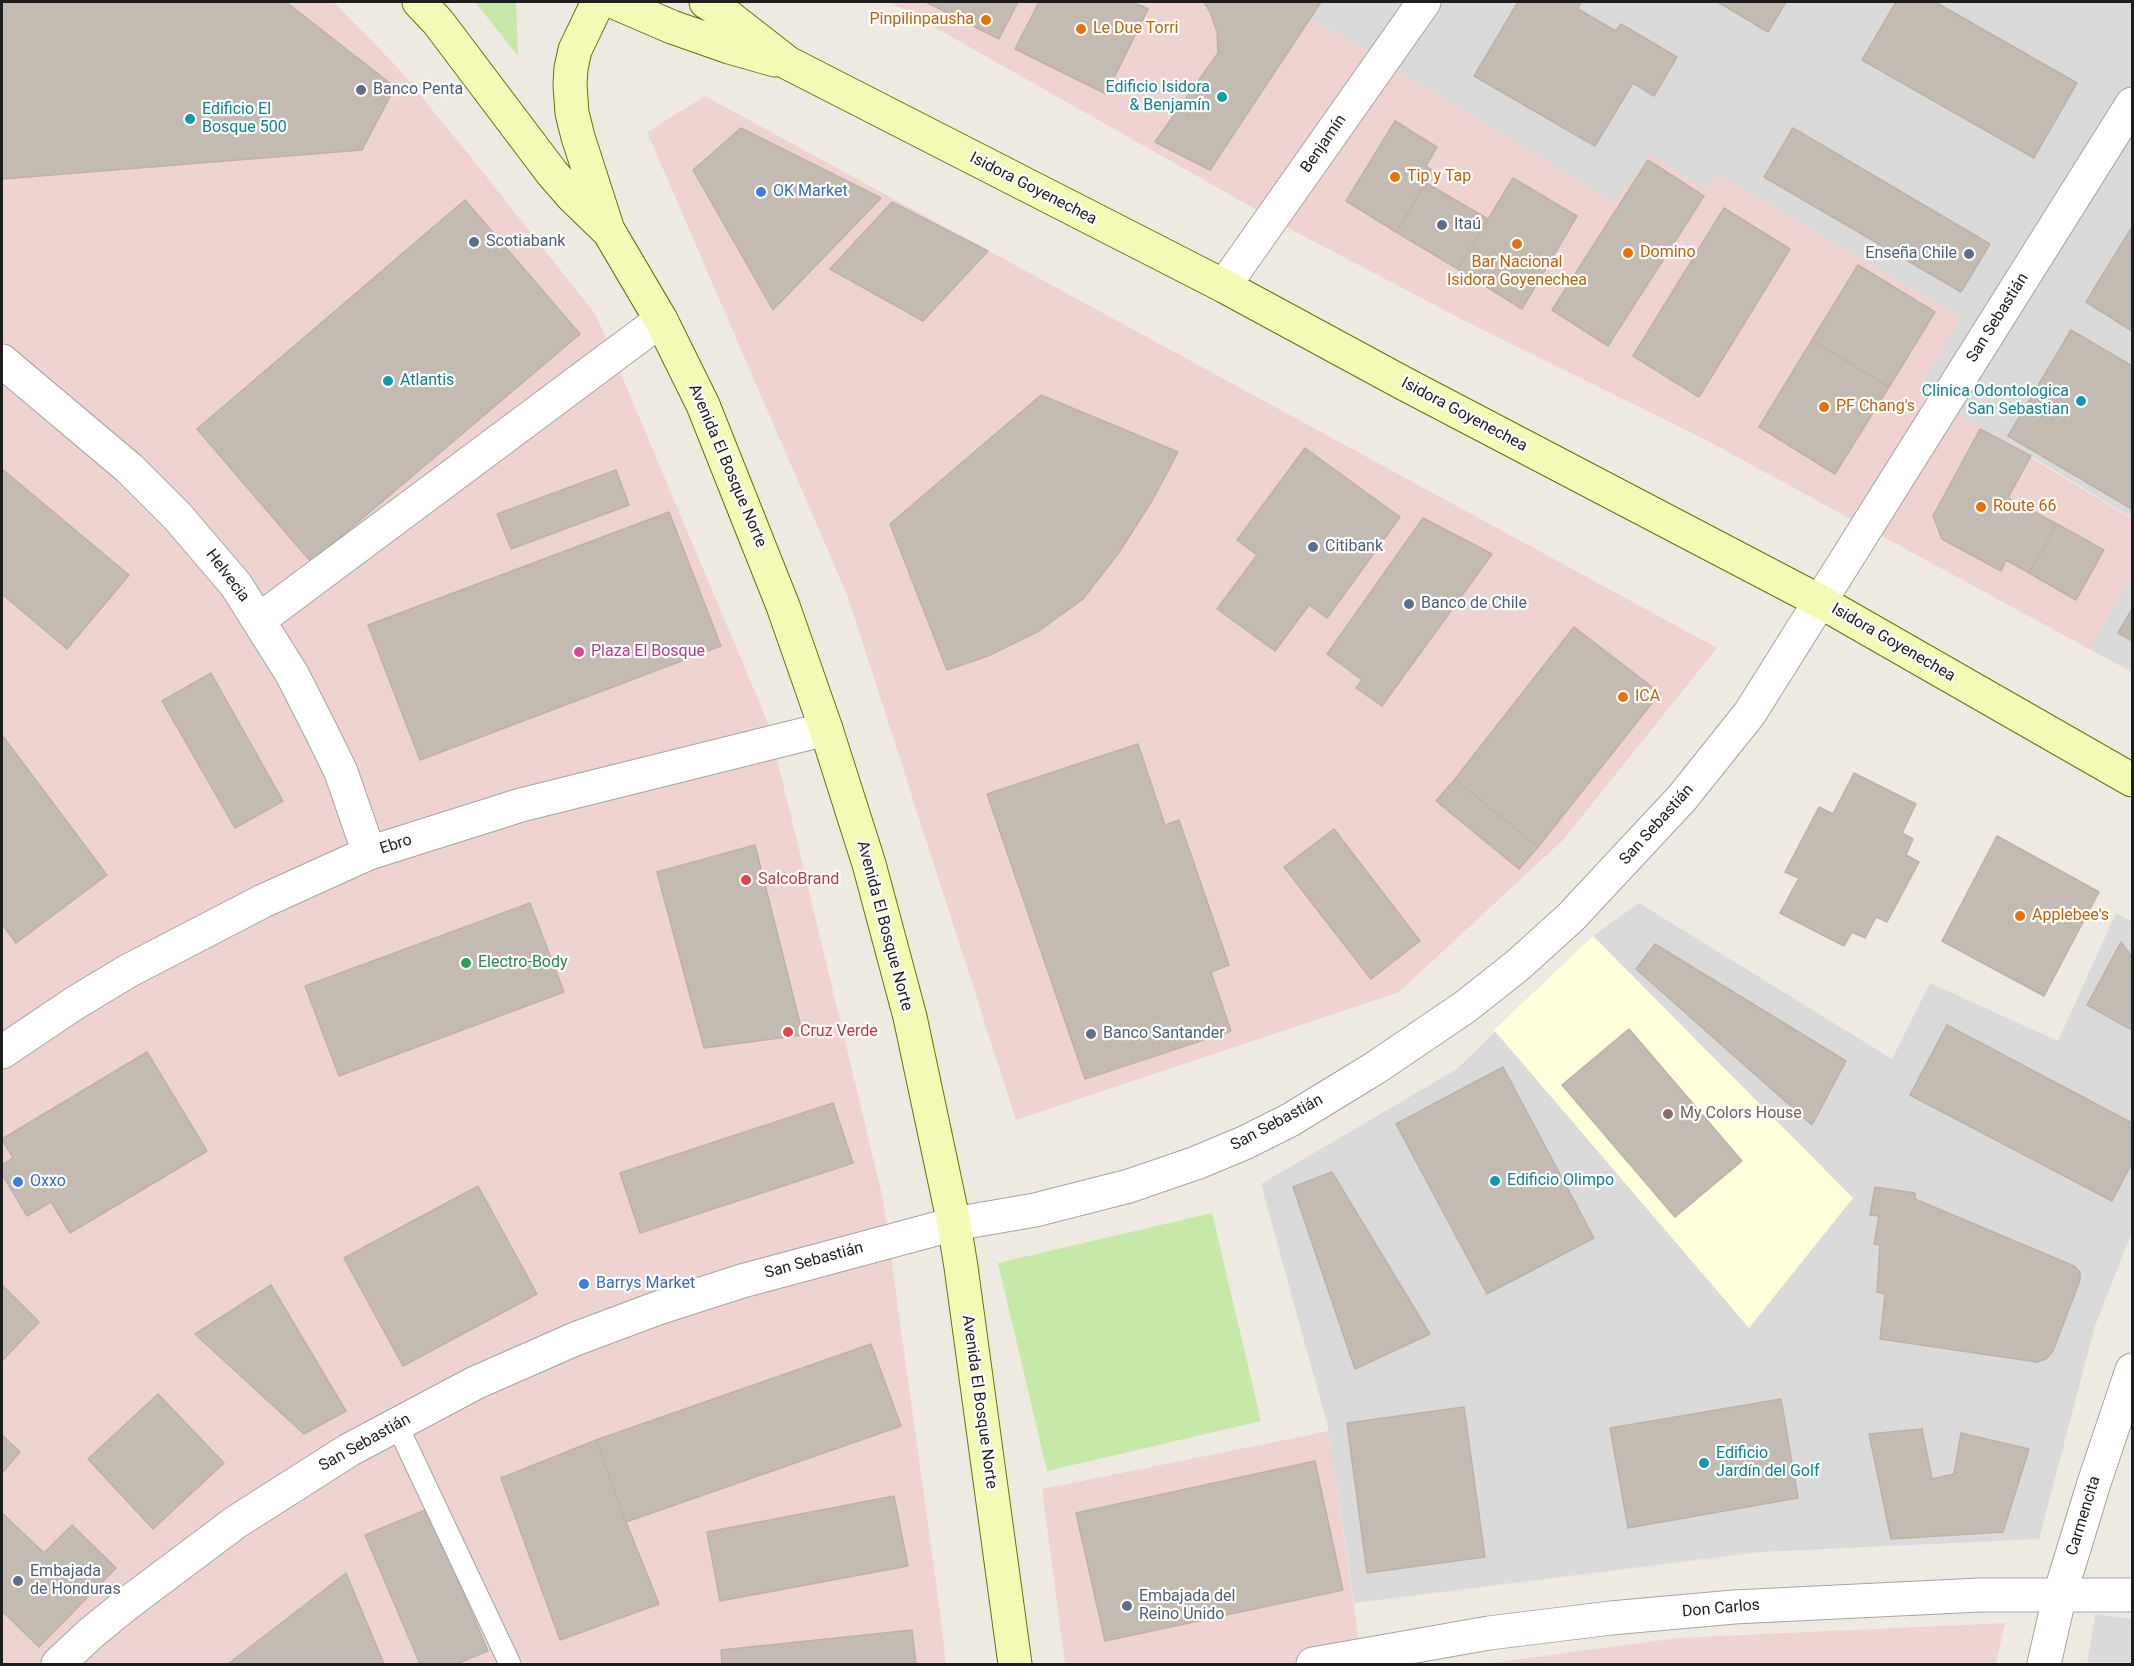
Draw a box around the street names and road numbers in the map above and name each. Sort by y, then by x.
street label: Benjamín [1297,111,1351,177]
street label: Isidora Goyenechea [966,149,1100,229]
street label: San Sebastián [1963,270,2033,366]
street label: Isidora Goyenechea [1398,374,1530,456]
street label: Avenida El Bosque Norte [684,382,770,550]
street label: Helvecia [201,546,253,606]
street label: Isidora Goyenechea [1828,600,1958,686]
street label: San Sebastián [1616,781,1698,869]
street label: Ebro [378,831,414,859]
street label: Avenida El Bosque Norte [852,839,916,1013]
street label: San Sebastián [1228,1091,1326,1155]
street label: San Sebastián [762,1239,866,1283]
street label: Avenida El Bosque Norte [957,1314,1001,1490]
street label: San Sebastián [316,1410,414,1476]
street label: Carmencita [2063,1474,2105,1558]
street label: Don Carlos [1681,1596,1761,1622]

